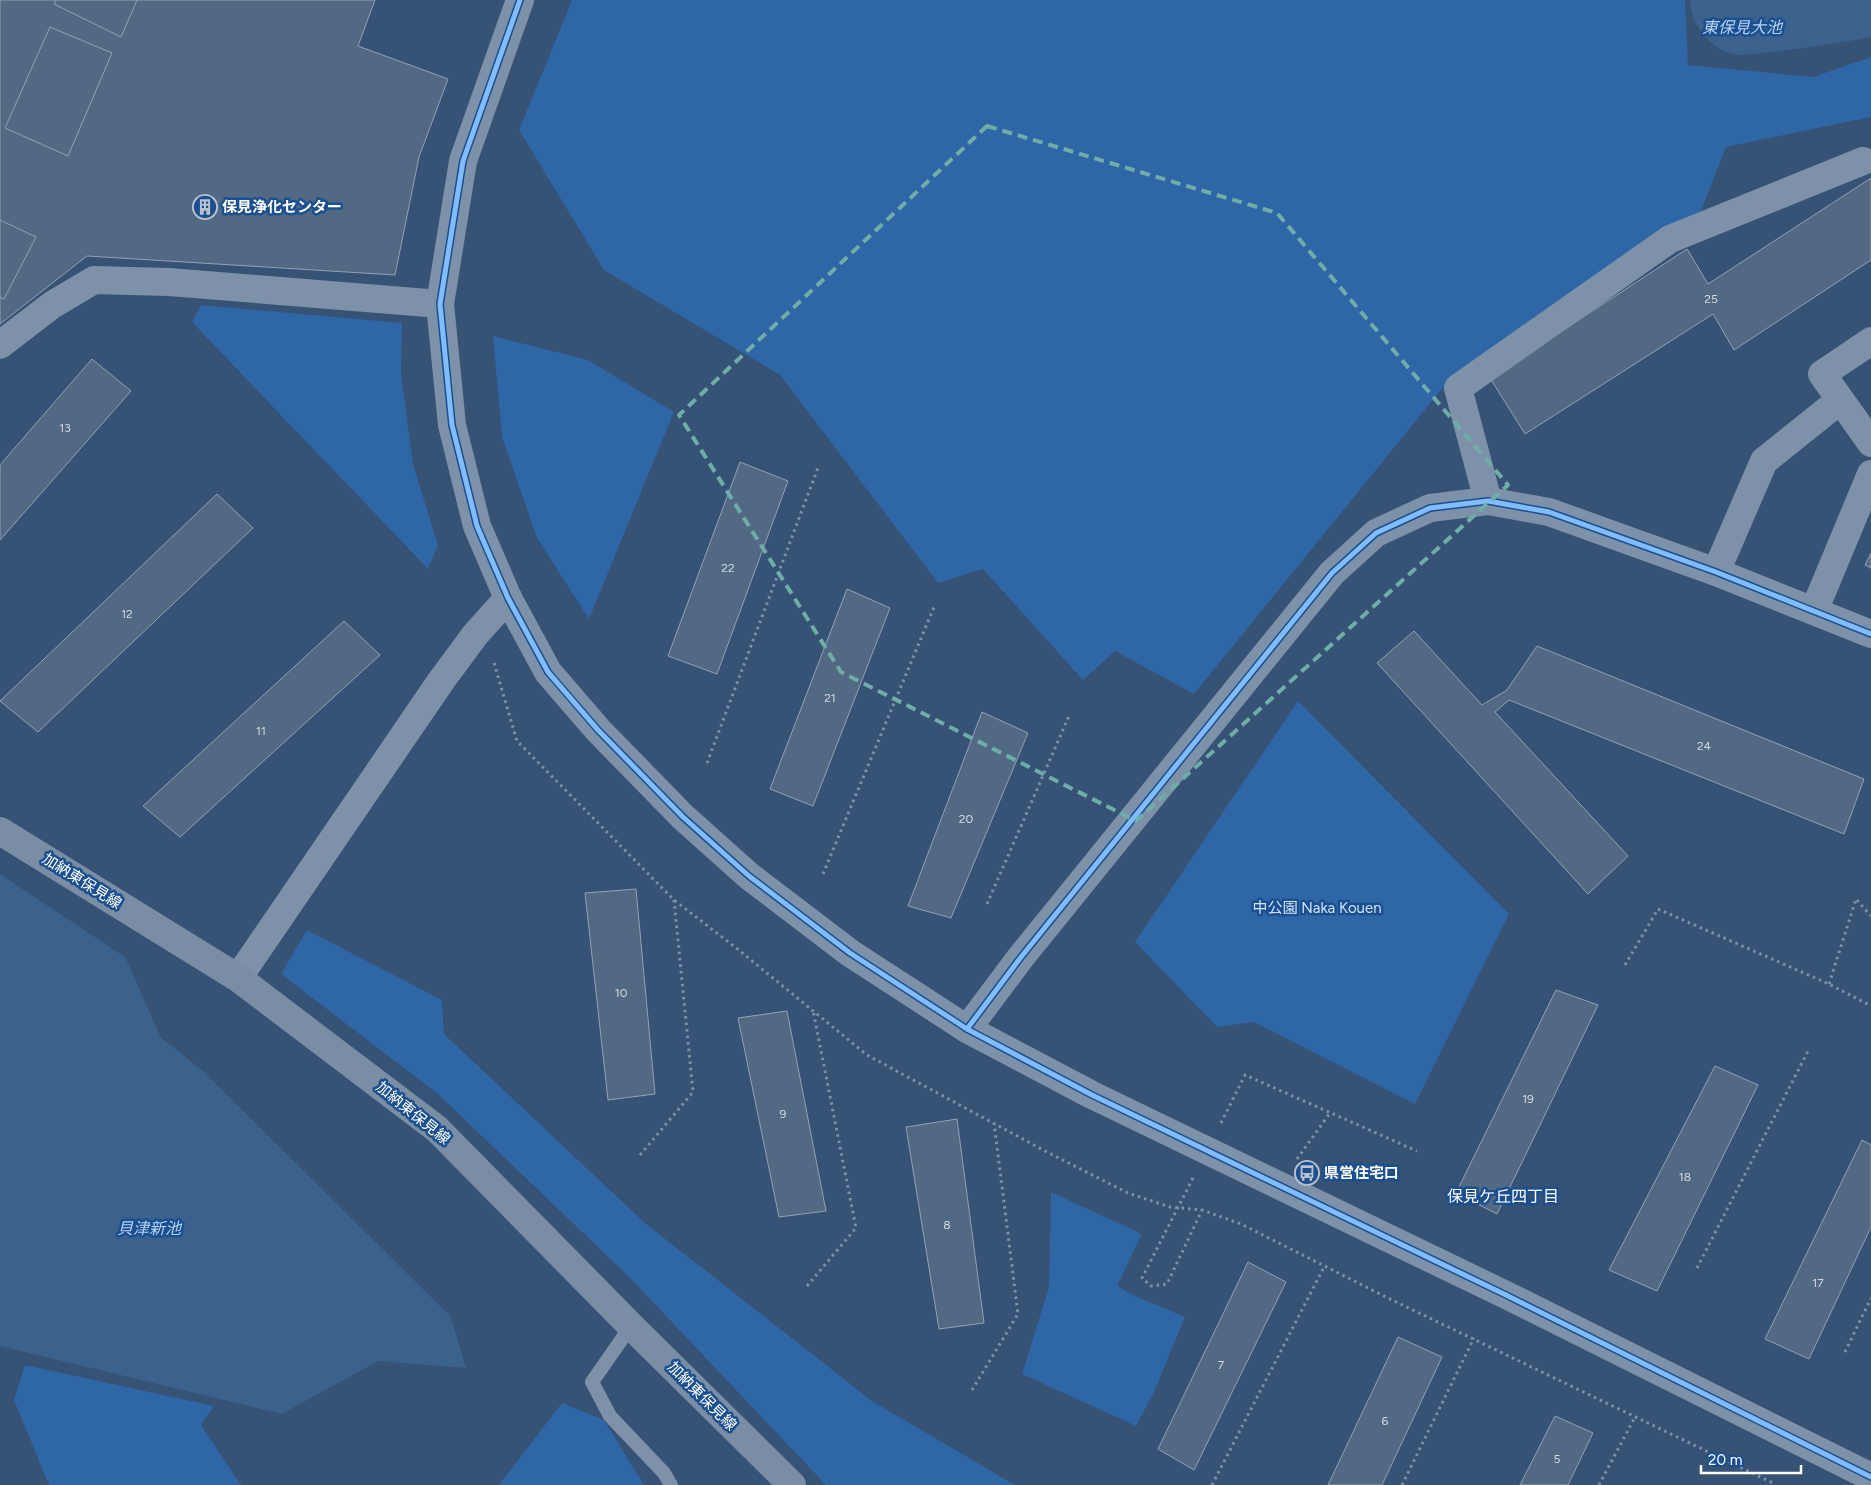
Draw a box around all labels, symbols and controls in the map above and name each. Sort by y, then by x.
water label: 東保見大池 [1702,18,1784,37]
building icon: 保見浄化センター [192,194,218,220]
place label: 保見浄化センター [222,198,342,216]
house number: 25 [1704,292,1718,306]
house number: 13 [59,421,71,435]
house number: 22 [721,561,735,575]
house number: 12 [121,607,133,621]
house number: 21 [824,691,836,705]
house number: 11 [256,724,266,738]
house number: 24 [1697,739,1712,753]
house number: 20 [959,812,974,826]
street label: 加納東保見線 [39,850,125,912]
park label: 中公園 Naka Kouen [1252,899,1382,917]
house number: 10 [615,986,628,1000]
street label: 加納東保見線 [372,1078,454,1148]
house number: 19 [1522,1092,1534,1106]
house number: 9 [780,1107,787,1121]
bus stop icon: 県営住宅口 [1294,1160,1320,1186]
place label: 県営住宅口 [1324,1164,1399,1182]
house number: 18 [1679,1170,1691,1184]
district label: 保見ケ丘四丁目 [1447,1187,1559,1206]
house number: 8 [943,1218,951,1232]
water label: 貝津新池 [117,1219,183,1238]
house number: 17 [1812,1276,1824,1290]
street label: 加納東保見線 [664,1358,740,1434]
house number: 7 [1218,1358,1225,1372]
house number: 6 [1382,1414,1389,1428]
scale bar [1701,1442,1801,1474]
text: 20 m [1708,1451,1742,1469]
house number: 5 [1554,1452,1561,1466]

